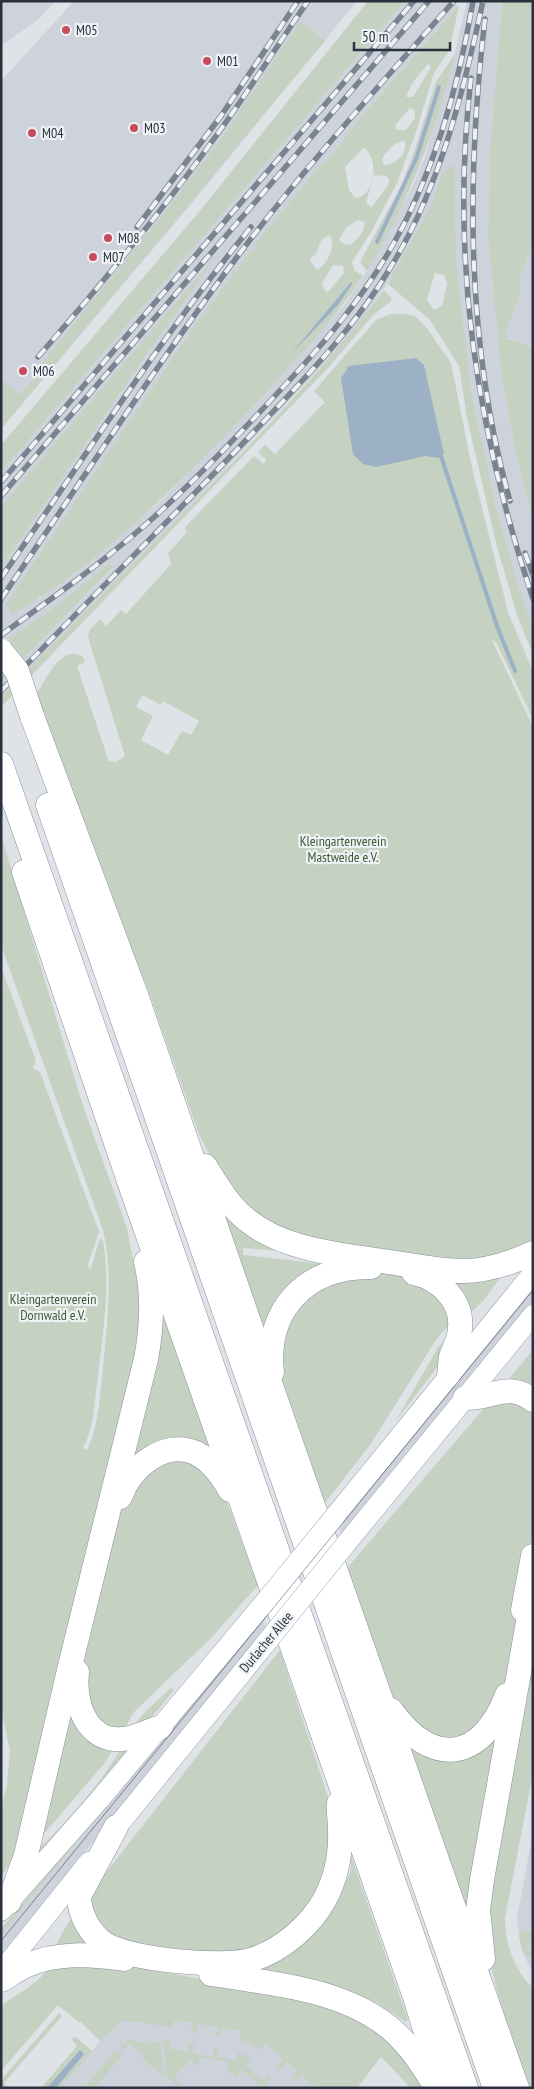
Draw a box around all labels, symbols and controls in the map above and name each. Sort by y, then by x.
scale bar [354,20,450,52]
place label: M05 [76,21,98,39]
marker: M05 [60,24,72,36]
text: 50 m [362,27,388,46]
place label: M01 [217,52,239,70]
marker: M01 [201,55,213,67]
place label: M03 [144,119,166,137]
marker: M03 [128,122,140,134]
place label: M04 [42,124,64,142]
marker: M04 [26,127,38,139]
place label: M08 [118,229,140,247]
marker: M08 [102,232,114,244]
place label: M07 [103,248,125,266]
marker: M07 [87,251,99,263]
place label: M06 [33,362,55,380]
marker: M06 [17,365,29,377]
park label: Kleingartenverein Mastweide e.V. [300,832,386,866]
park label: Kleingartenverein Dornwald e.V. [10,1290,96,1324]
street label: Durlacher Allee [235,1608,297,1676]

